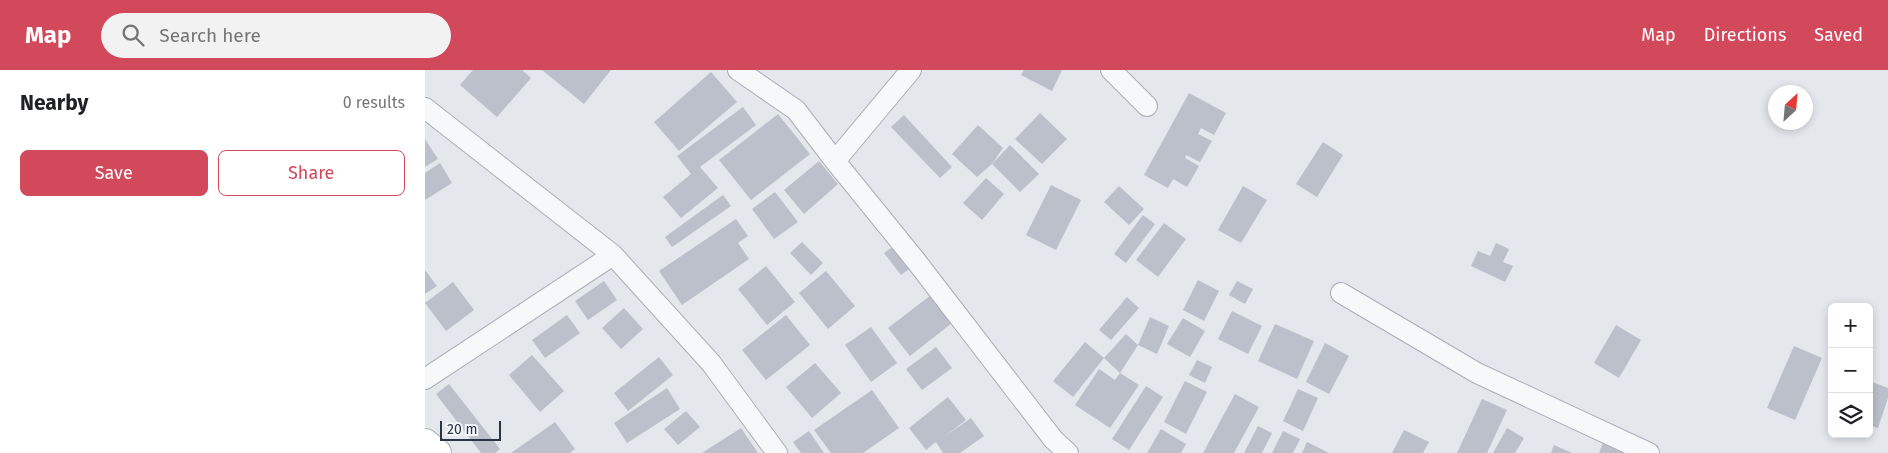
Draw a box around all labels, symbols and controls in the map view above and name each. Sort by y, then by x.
search box [101,13,451,58]
text: Map [25,21,71,49]
icon: search [119,21,147,49]
text: Search here [159,24,261,47]
text: Map [1641,24,1676,46]
text: Directions [1704,24,1786,46]
text: Saved [1814,24,1863,46]
north arrow [1768,85,1813,130]
text: Nearby [20,90,88,116]
text: 0 results [343,93,405,112]
button: Save [20,150,208,196]
button: Share [218,150,405,196]
map controls [1828,303,1873,438]
button: + [1828,303,1873,348]
button: − [1828,348,1873,393]
button: layers [1828,393,1873,438]
scale bar [440,418,501,441]
text: 20 m [447,421,477,438]

